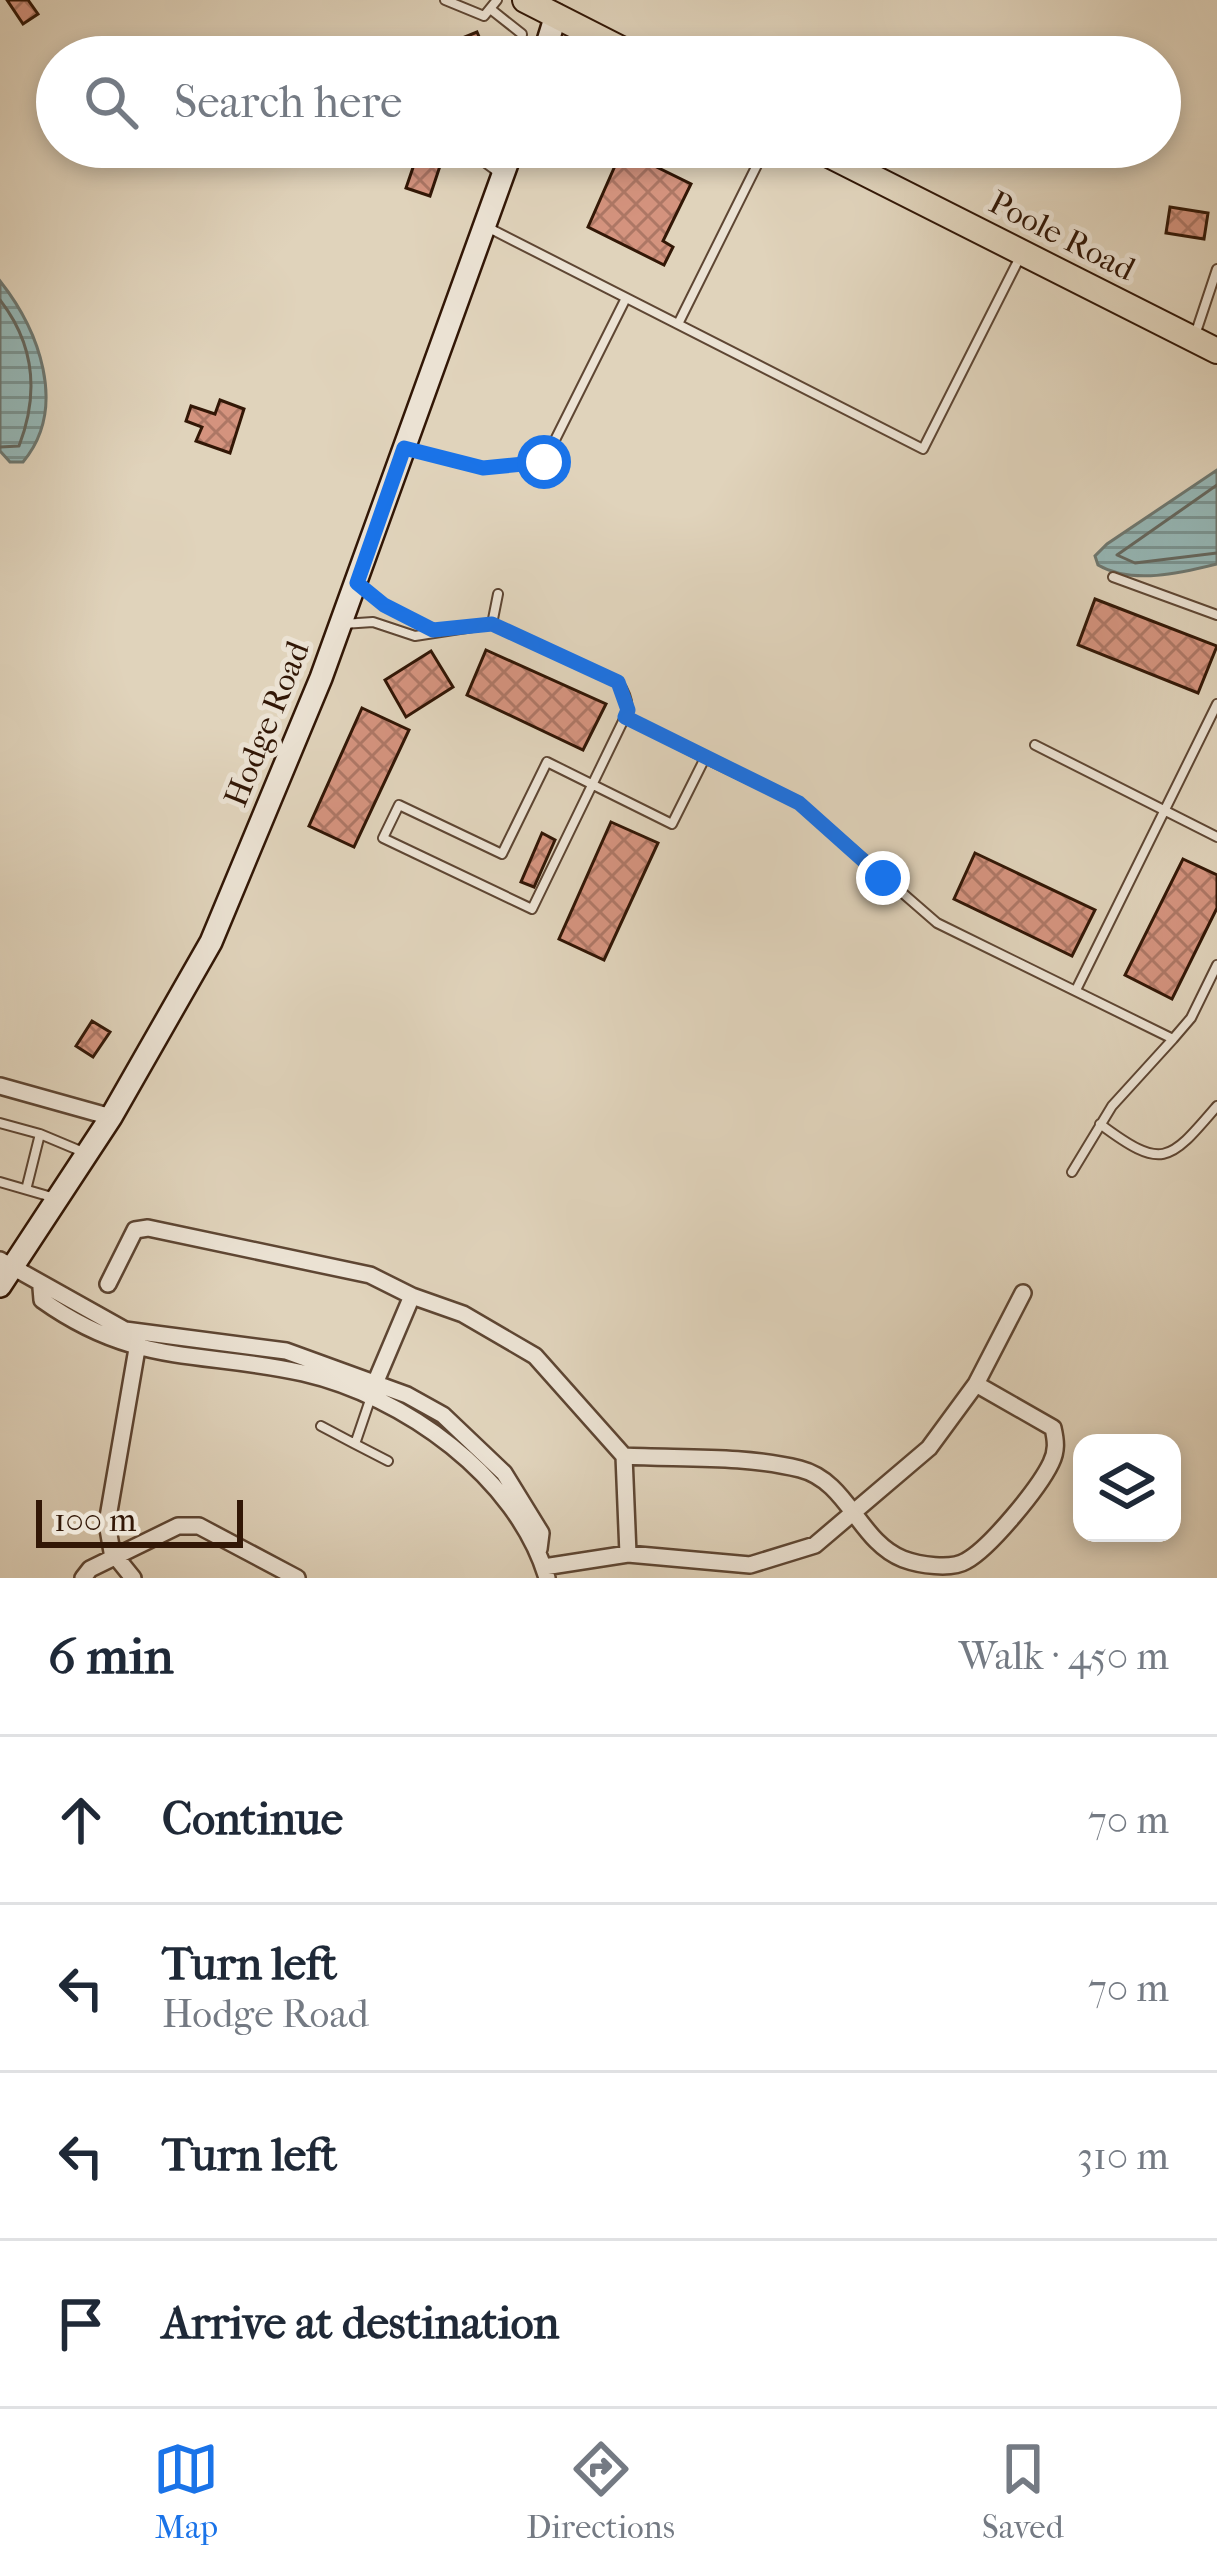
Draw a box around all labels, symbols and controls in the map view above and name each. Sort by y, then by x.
search box [36,36,1181,168]
icon: search [78,69,144,135]
text: Search here [174,76,402,129]
street label: Poole Road [983,183,1142,290]
route start [517,435,571,489]
street label: Hodge Road [216,635,318,812]
route end [856,851,910,905]
map controls [1073,1434,1181,1542]
button: layers [1073,1434,1181,1542]
scale bar [36,1494,243,1547]
text: 100 m [54,1501,137,1540]
text: 6 min [48,1626,174,1686]
text: Walk · 450 m [959,1633,1169,1679]
icon: ahead [48,1787,114,1853]
text: Continue [162,1793,343,1846]
text: 70 m [1088,1797,1169,1843]
text: Turn left [162,1938,337,1991]
icon: left [48,1955,114,2021]
text: 70 m [1088,1965,1169,2011]
text: Hodge Road [162,1991,369,2037]
icon: left [48,2123,114,2189]
text: Turn left [162,2129,337,2182]
text: 310 m [1077,2133,1169,2179]
icon: arrive [48,2291,114,2357]
text: Arrive at destination [162,2297,559,2350]
tab: Map [153,2436,219,2547]
tab: Directions [526,2436,675,2547]
tab: Saved [982,2436,1064,2547]

